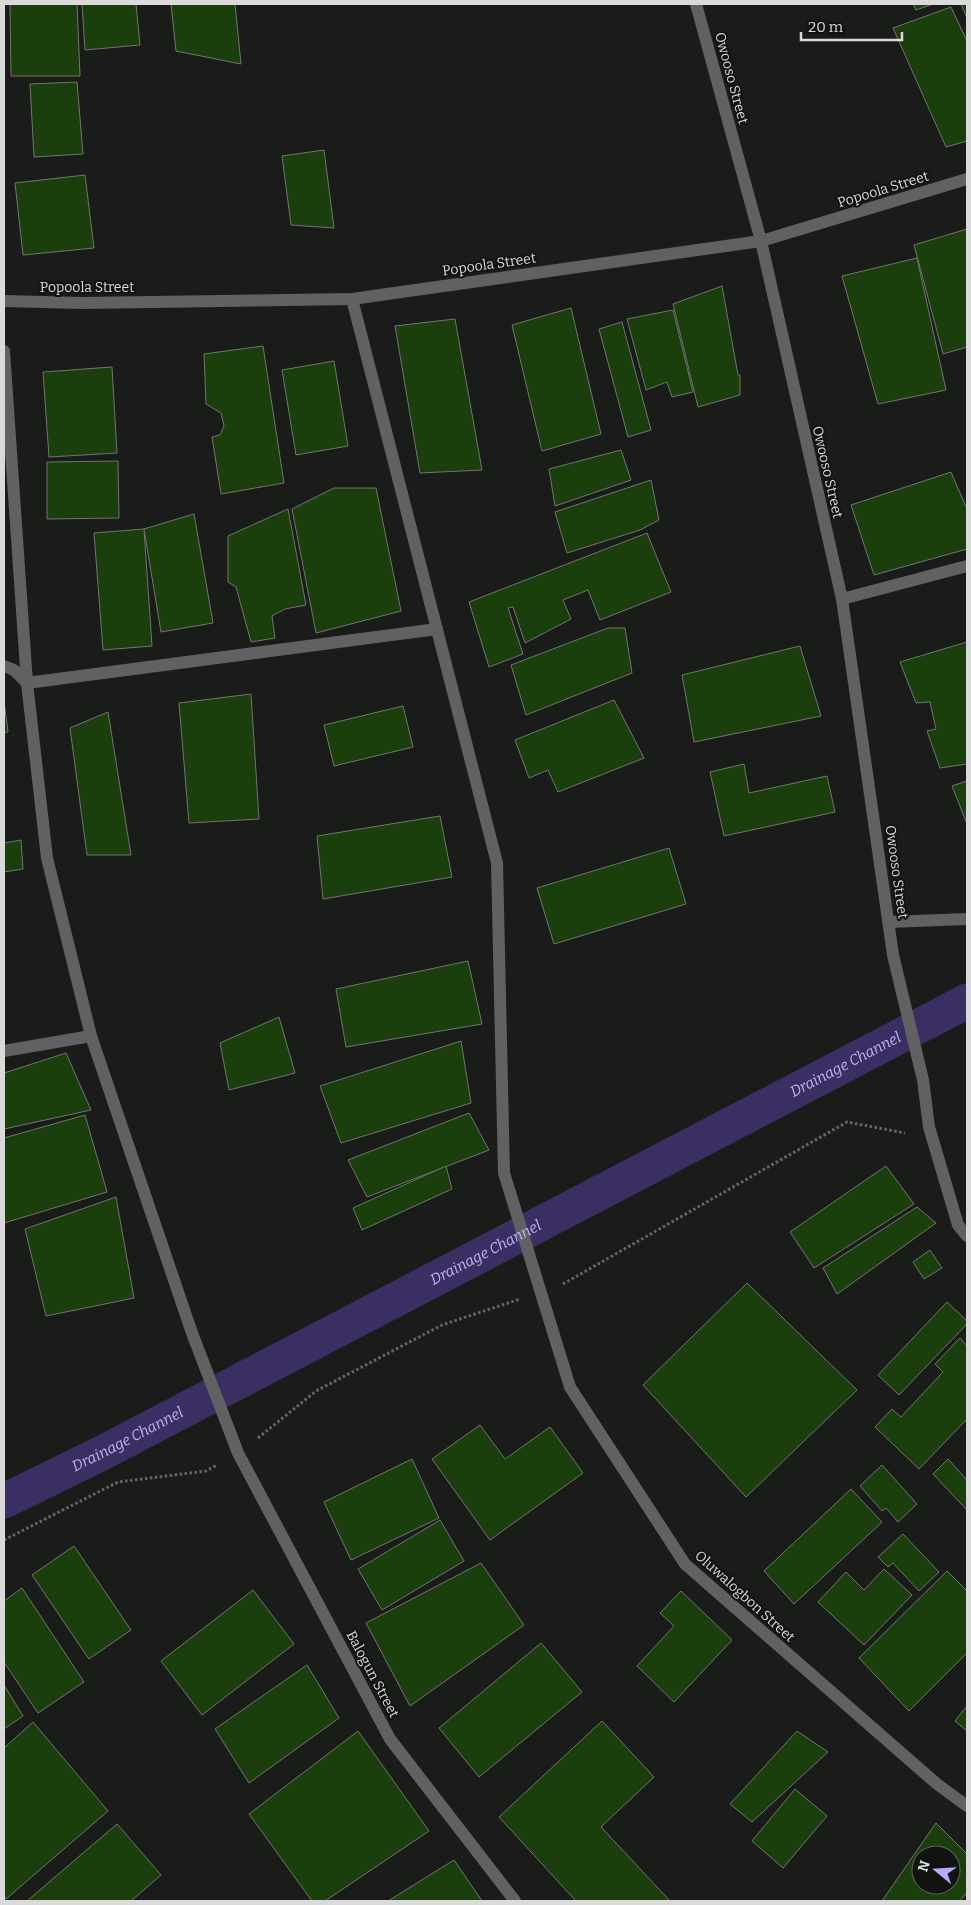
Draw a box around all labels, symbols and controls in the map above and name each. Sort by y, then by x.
scale bar [801,10,902,42]
text: 20 m [808,18,844,36]
street label: Owooso Street [711,30,752,126]
street label: Popoola Street [836,168,931,211]
street label: Popoola Street [441,250,537,279]
street label: Popoola Street [40,279,134,296]
street label: Owooso Street [809,424,846,520]
street label: Owooso Street [882,824,911,920]
water label: Drainage Channel [787,1028,904,1101]
water label: Drainage Channel [427,1216,544,1289]
water label: Drainage Channel [69,1403,186,1475]
street label: Oluwalogbon Street [691,1547,798,1646]
street label: Balogun Street [342,1628,403,1721]
north arrow [911,1845,961,1895]
text: N [914,1858,934,1874]

